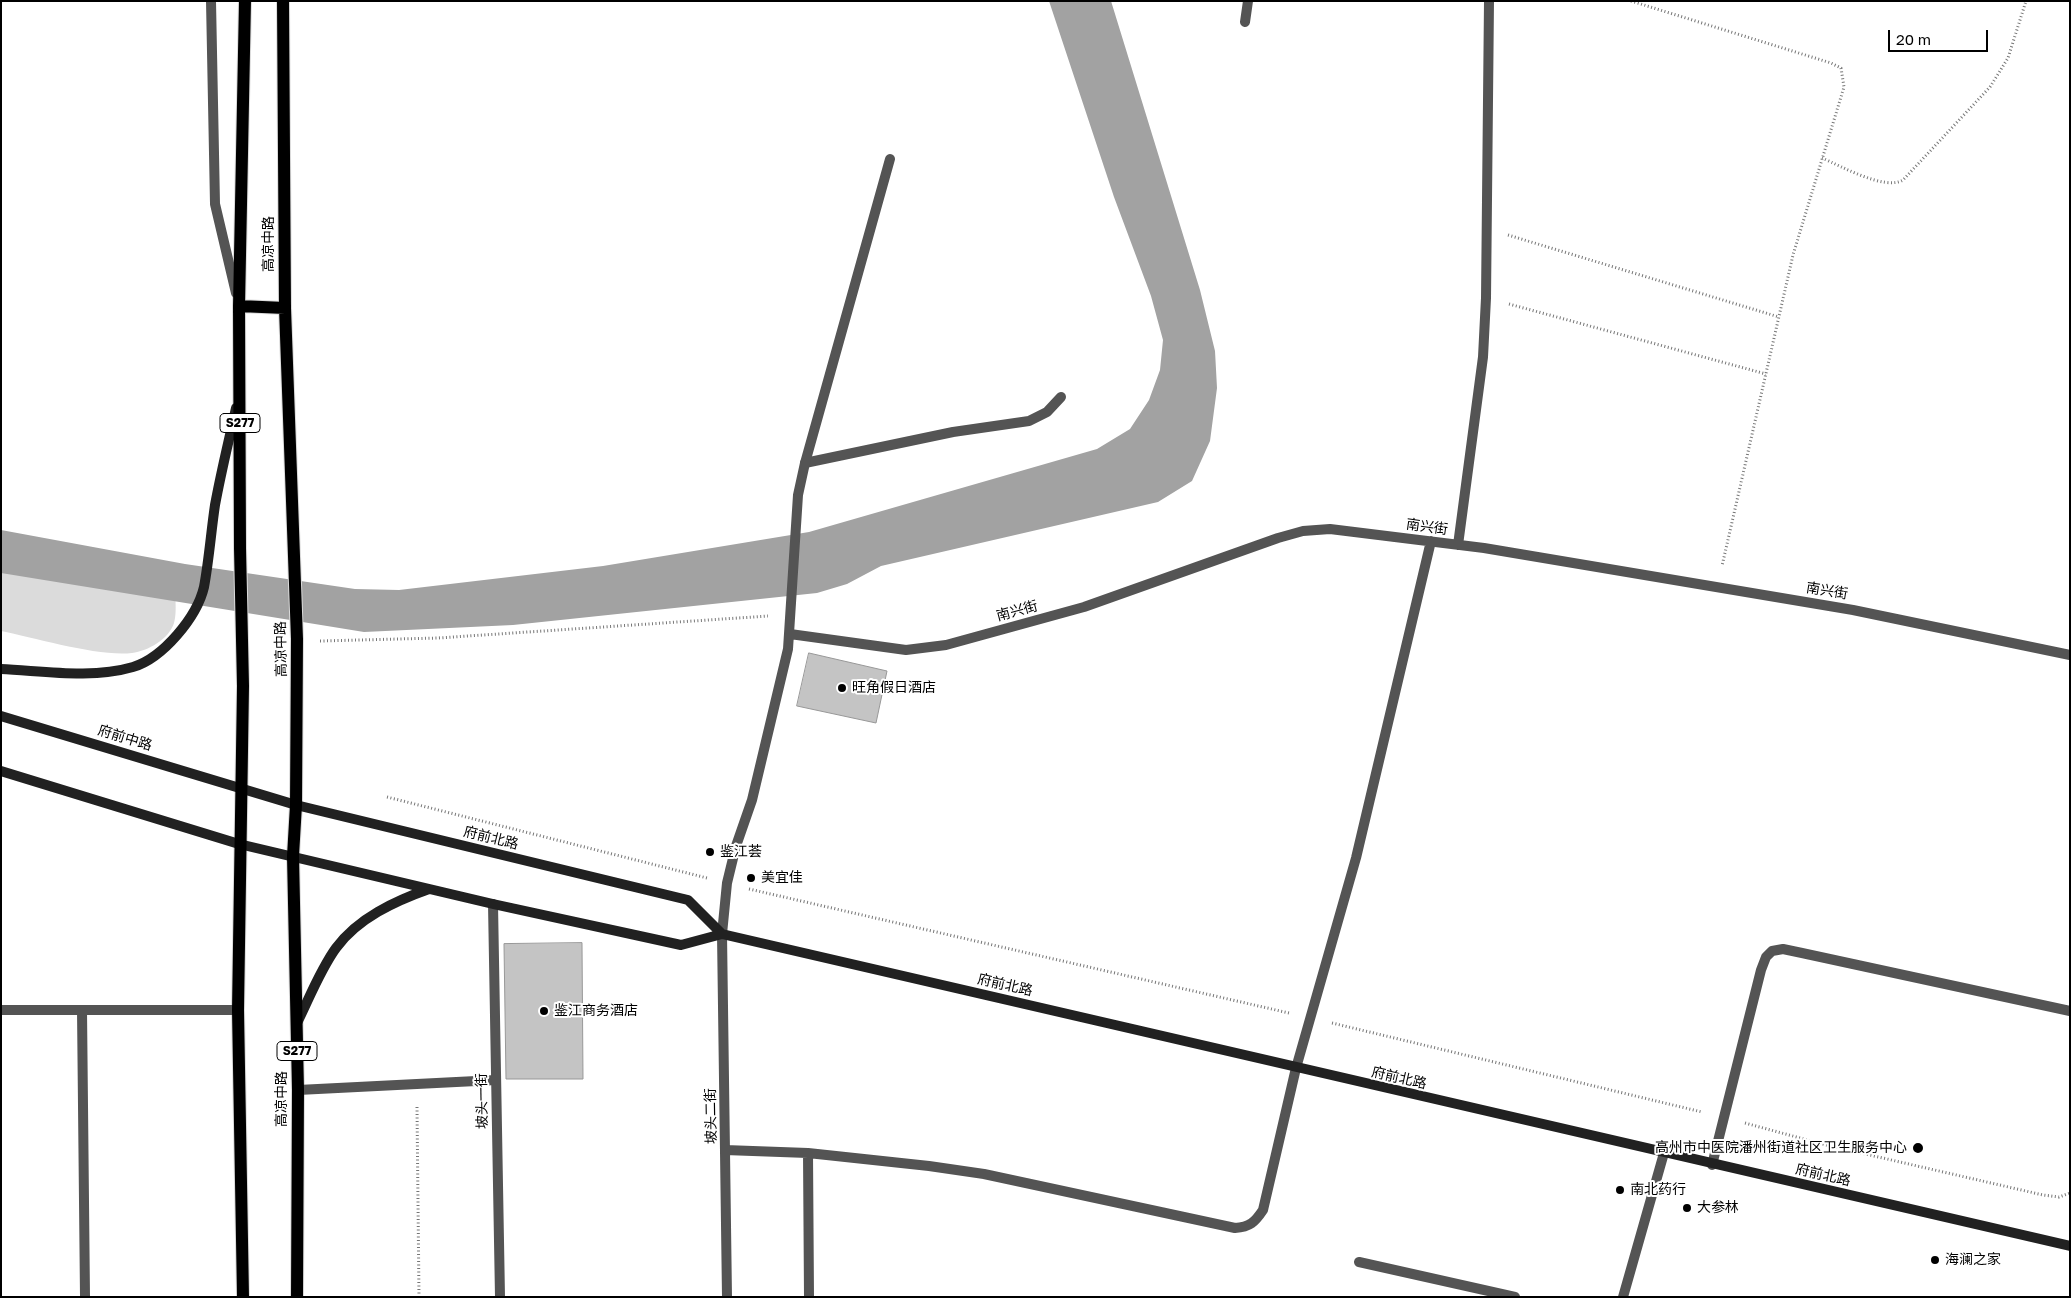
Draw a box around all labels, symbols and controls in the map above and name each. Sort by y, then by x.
scale bar [1891,20,1991,52]
text: 20 m [1896,30,1931,48]
street label: 高凉中路 [261,216,277,272]
road number: S277 [220,413,260,432]
street label: 南兴街 [1405,516,1449,538]
street label: 南兴街 [1805,579,1849,603]
street label: 南兴街 [995,597,1039,625]
street label: 高凉中路 [272,621,290,677]
place label: 旺角假日酒店 [852,680,936,696]
marker: 旺角假日酒店 [836,682,848,694]
street label: 府前中路 [96,722,154,754]
street label: 府前北路 [462,823,520,853]
place label: 鉴江荟 [720,844,762,860]
marker: 鉴江荟 [704,846,716,858]
place label: 美宜佳 [761,870,803,886]
marker: 美宜佳 [745,872,757,884]
street label: 府前北路 [976,971,1034,999]
place label: 鉴江商务酒店 [554,1003,638,1019]
marker: 鉴江商务酒店 [538,1005,550,1017]
road number: S277 [277,1042,317,1060]
street label: 府前北路 [1370,1064,1428,1092]
street label: 高凉中路 [274,1071,290,1127]
street label: 坡头一街 [473,1073,491,1129]
street label: 坡头二街 [702,1088,720,1144]
place label: 高州市中医院潘州街道社区卫生服务中心 [1655,1140,1907,1156]
marker: 高州市中医院潘州街道社区卫生服务中心 [1911,1141,1925,1155]
street label: 府前北路 [1794,1161,1852,1189]
place label: 南北药行 [1630,1182,1686,1198]
marker: 南北药行 [1614,1184,1626,1196]
place label: 大参林 [1697,1200,1739,1216]
marker: 大参林 [1681,1202,1693,1214]
place label: 海澜之家 [1945,1252,2001,1268]
marker: 海澜之家 [1929,1254,1941,1266]

